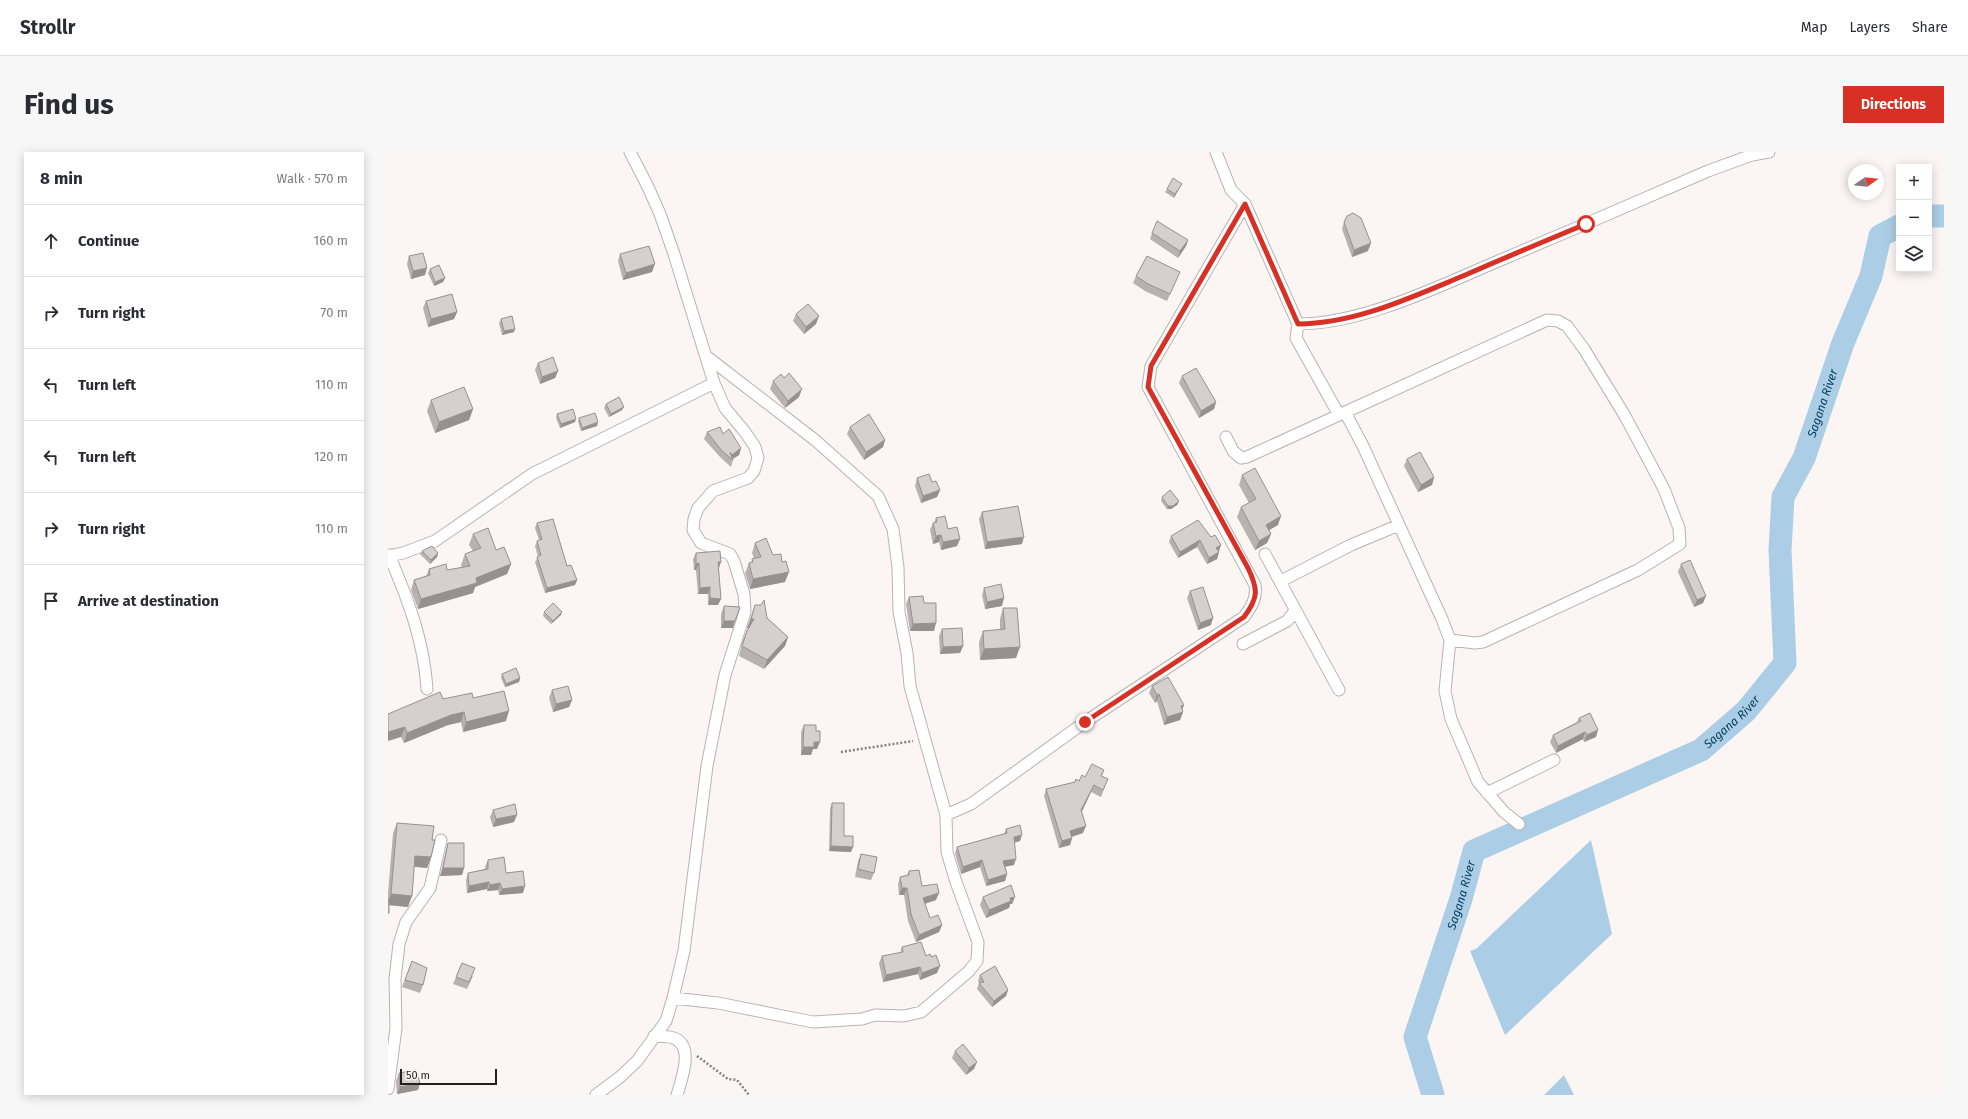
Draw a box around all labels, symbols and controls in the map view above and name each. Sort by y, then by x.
text: Strollr [20,16,75,39]
text: Map [1801,19,1827,36]
text: Layers [1849,19,1890,36]
text: Share [1912,19,1948,36]
button: Directions [1843,86,1944,123]
text: Find us [24,88,114,121]
north arrow [1848,164,1884,200]
map controls [1896,164,1932,272]
button: + [1896,164,1932,200]
text: 8 min [40,168,83,189]
text: Walk · 570 m [277,171,348,186]
button: − [1896,200,1932,236]
route start [1577,215,1595,233]
icon: ahead [40,230,62,252]
text: Continue [78,232,139,250]
text: 160 m [314,233,348,248]
button: layers [1896,236,1932,272]
icon: right [40,302,62,324]
text: Turn right [78,304,145,322]
text: 70 m [321,305,348,320]
water label: Sagana River [1804,367,1841,440]
icon: left [40,374,62,396]
text: Turn left [78,376,136,394]
text: 110 m [315,377,348,392]
icon: left [40,446,62,468]
text: Turn left [78,448,136,466]
text: 120 m [314,449,348,464]
icon: right [40,518,62,540]
text: Turn right [78,520,145,538]
text: 110 m [315,521,348,536]
icon: arrive [40,590,62,612]
text: Arrive at destination [78,592,219,610]
water label: Sagana River [1700,693,1763,752]
route end [1076,713,1094,731]
water label: Sagana River [1444,859,1478,932]
scale bar [400,1067,497,1086]
text: 50 m [406,1069,430,1082]

